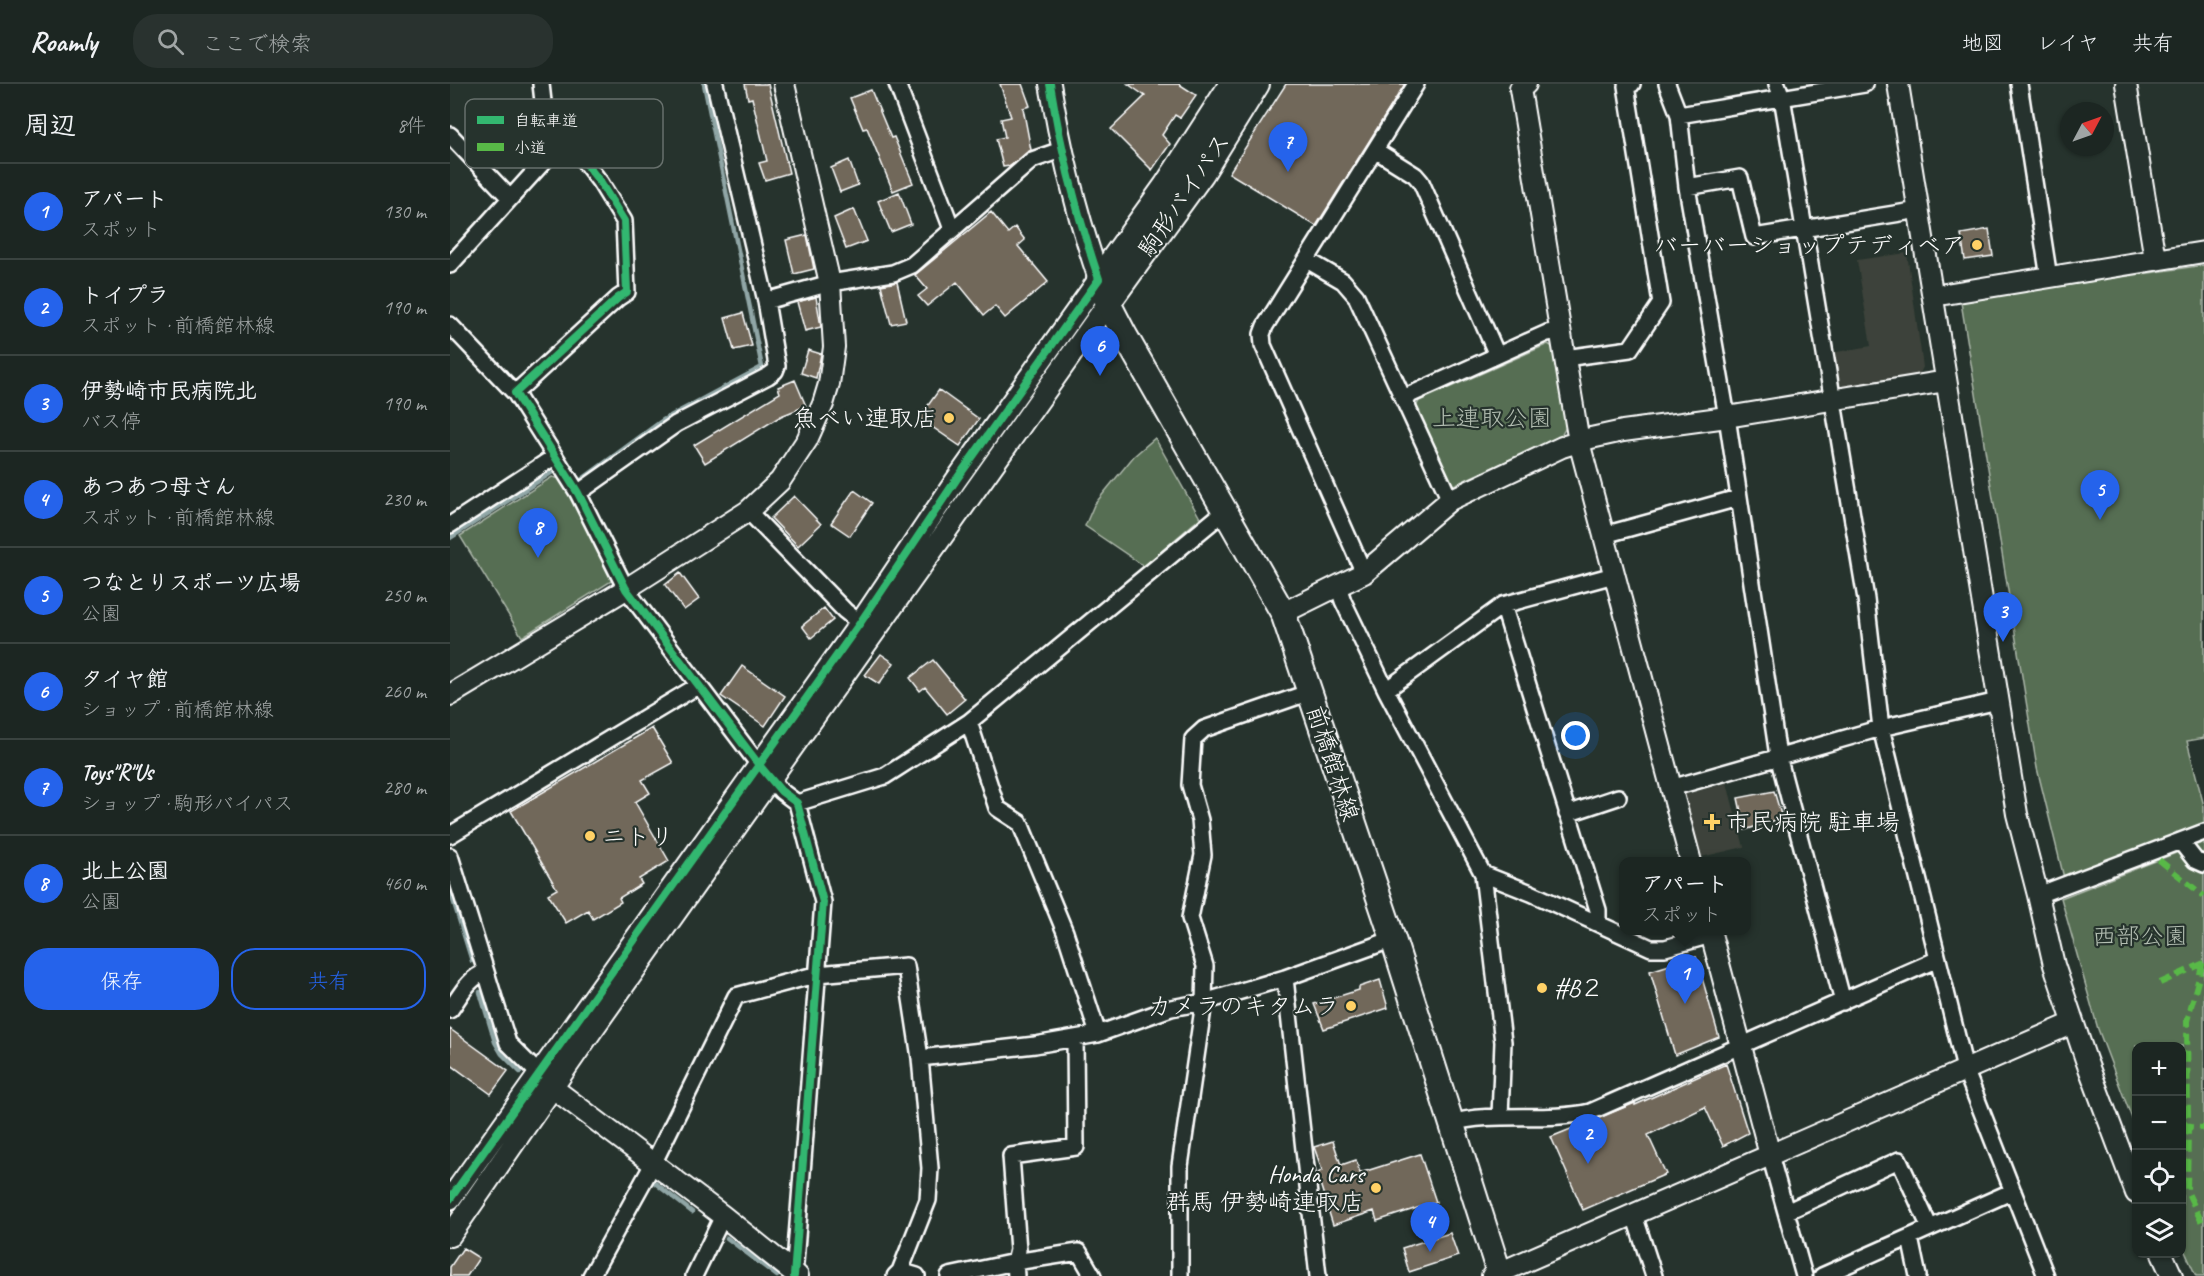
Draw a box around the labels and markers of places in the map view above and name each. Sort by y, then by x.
pin: 7 [1268,122,1308,172]
place label: バーバーショップテディベア [1653,230,1965,260]
marker: バーバーショップテディベア [1970,238,1984,252]
pin: 6 [1080,326,1120,376]
place label: 魚べい連取店 [793,403,937,433]
marker: 魚べい連取店 [942,411,956,425]
pin: 5 [2080,470,2120,520]
pin: 8 [518,508,557,558]
pin: 3 [1984,592,2022,642]
place label: 市民病院 駐車場 [1726,807,1900,837]
marker: 市民病院 駐車場 [1703,813,1721,831]
place label: ニトリ [602,821,674,851]
marker: ニトリ [583,829,597,843]
pin: 1 [1666,954,1704,1004]
place label: #B２ [1554,973,1604,1003]
marker: #B２ [1535,981,1549,995]
place label: カメラのキタムラ [1147,991,1339,1021]
marker: カメラのキタムラ [1344,999,1358,1013]
pin: 2 [1568,1114,1608,1164]
place label: Honda Cars 群馬 伊勢崎連取店 [1166,1159,1367,1217]
marker: Honda Cars 群馬 伊勢崎連取店 [1369,1181,1383,1195]
pin: 4 [1410,1202,1450,1252]

